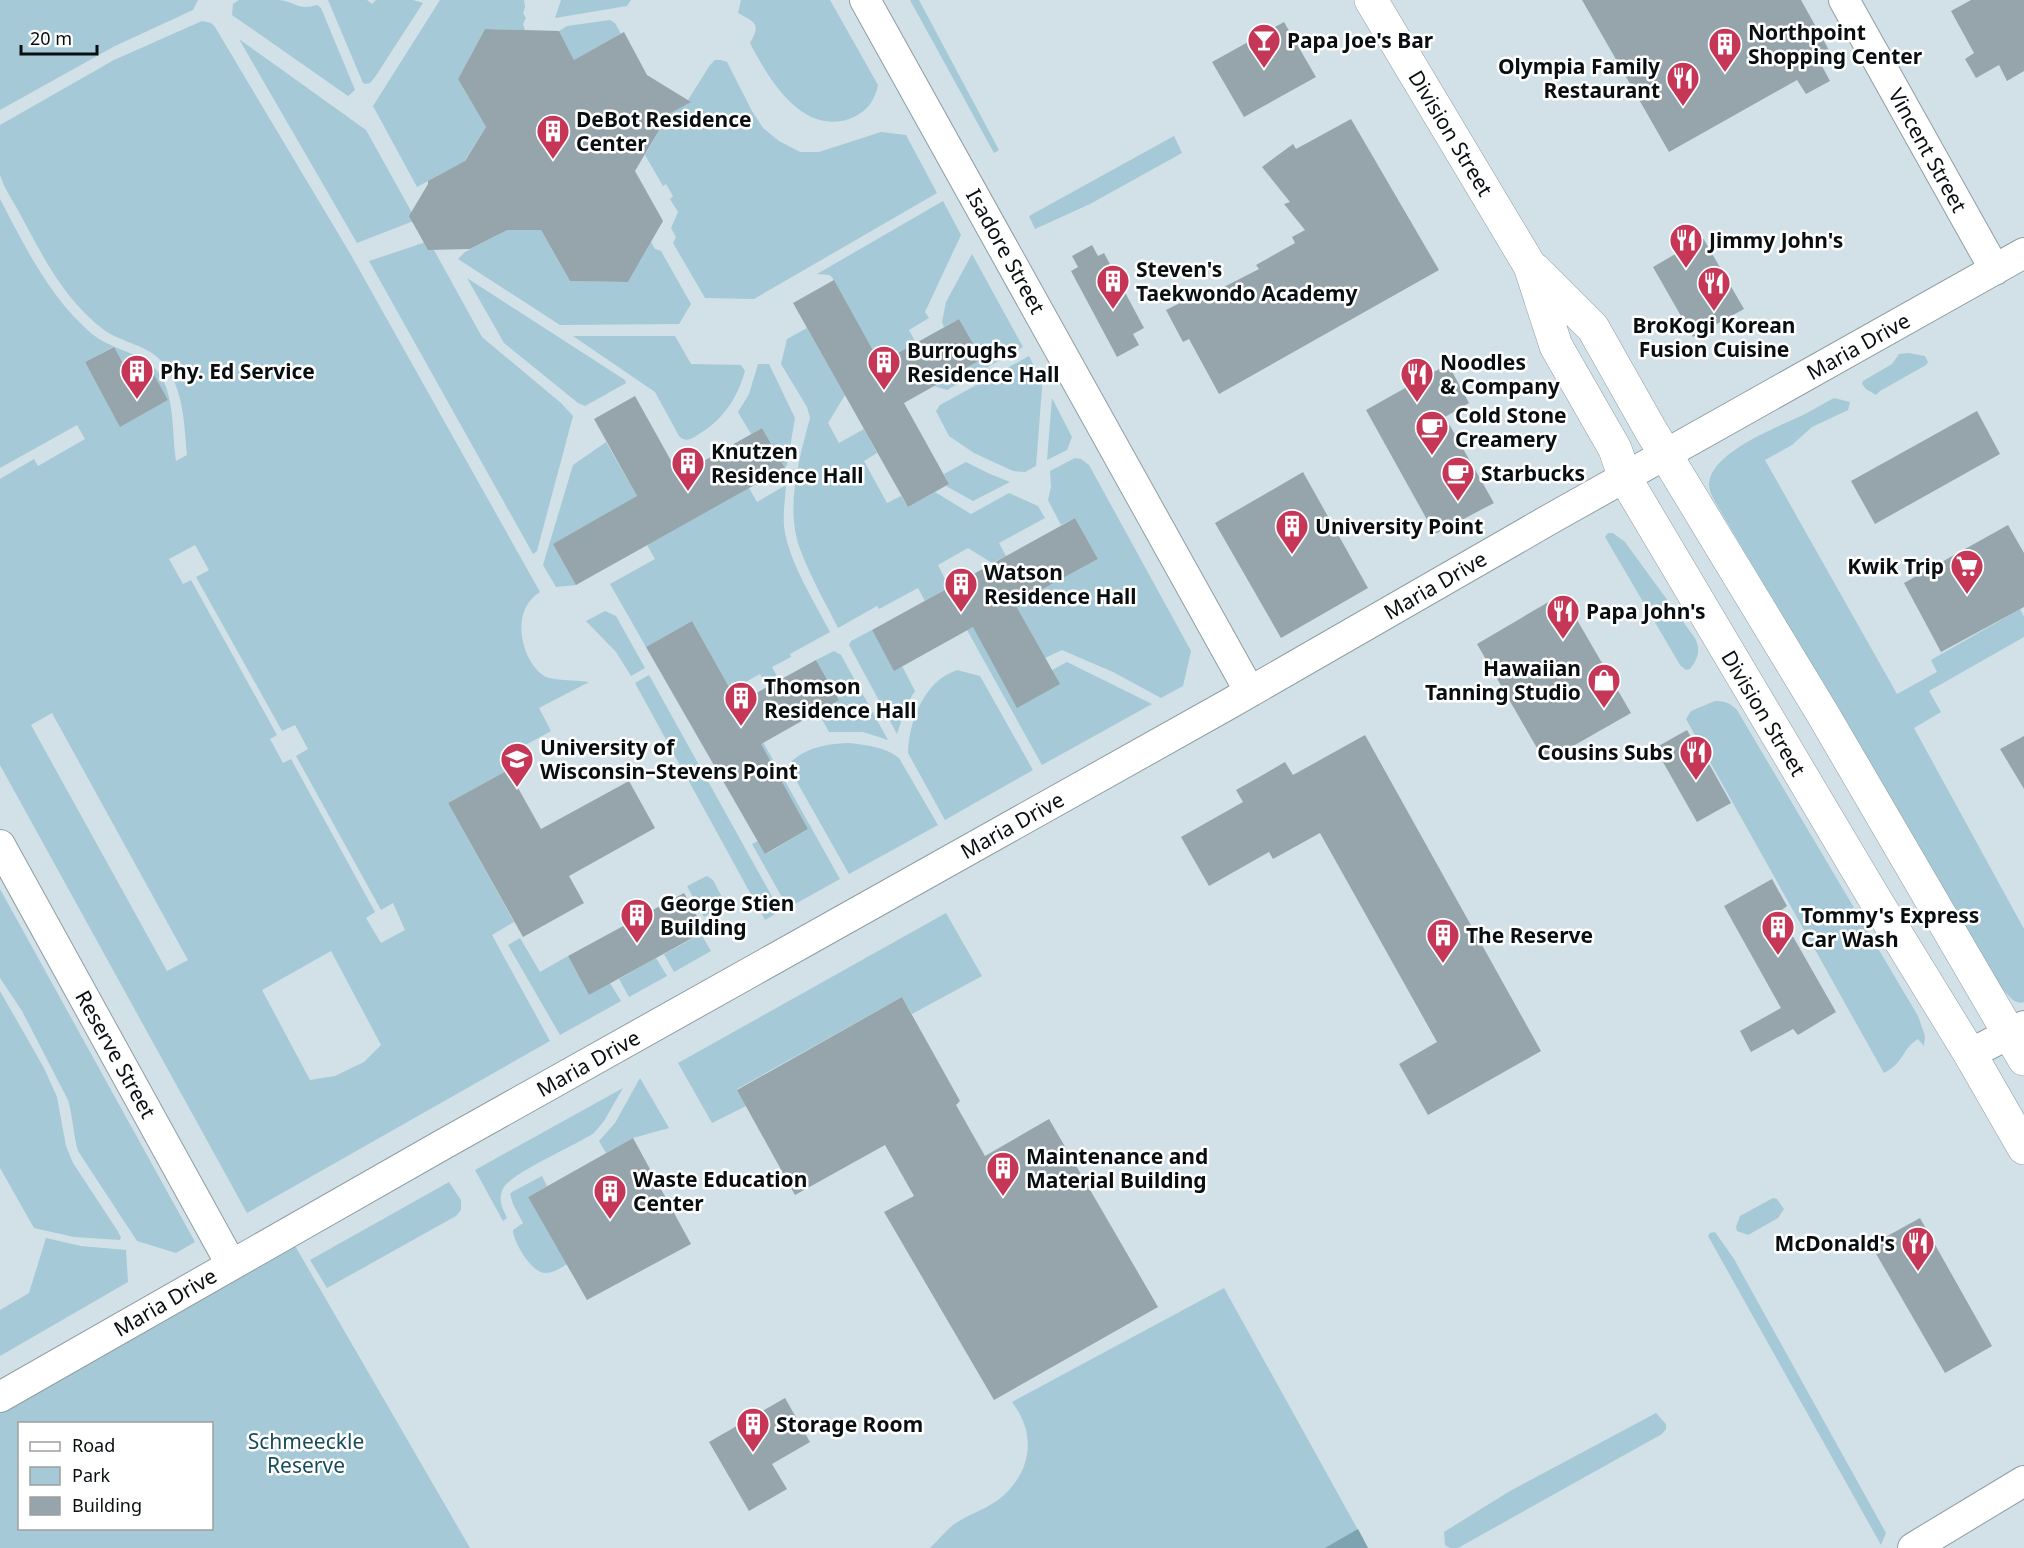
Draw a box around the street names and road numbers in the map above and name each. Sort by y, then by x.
street label: Division Street [1402,65,1500,201]
street label: Vincent Street [1882,83,1974,217]
street label: Isadore Street [960,184,1052,319]
street label: Maria Drive [1801,306,1915,386]
street label: Maria Drive [1379,544,1491,626]
street label: Division Street [1715,645,1813,781]
street label: Maria Drive [955,785,1069,865]
street label: Reserve Street [69,985,163,1123]
street label: Maria Drive [531,1023,645,1103]
street label: Maria Drive [109,1261,221,1343]

